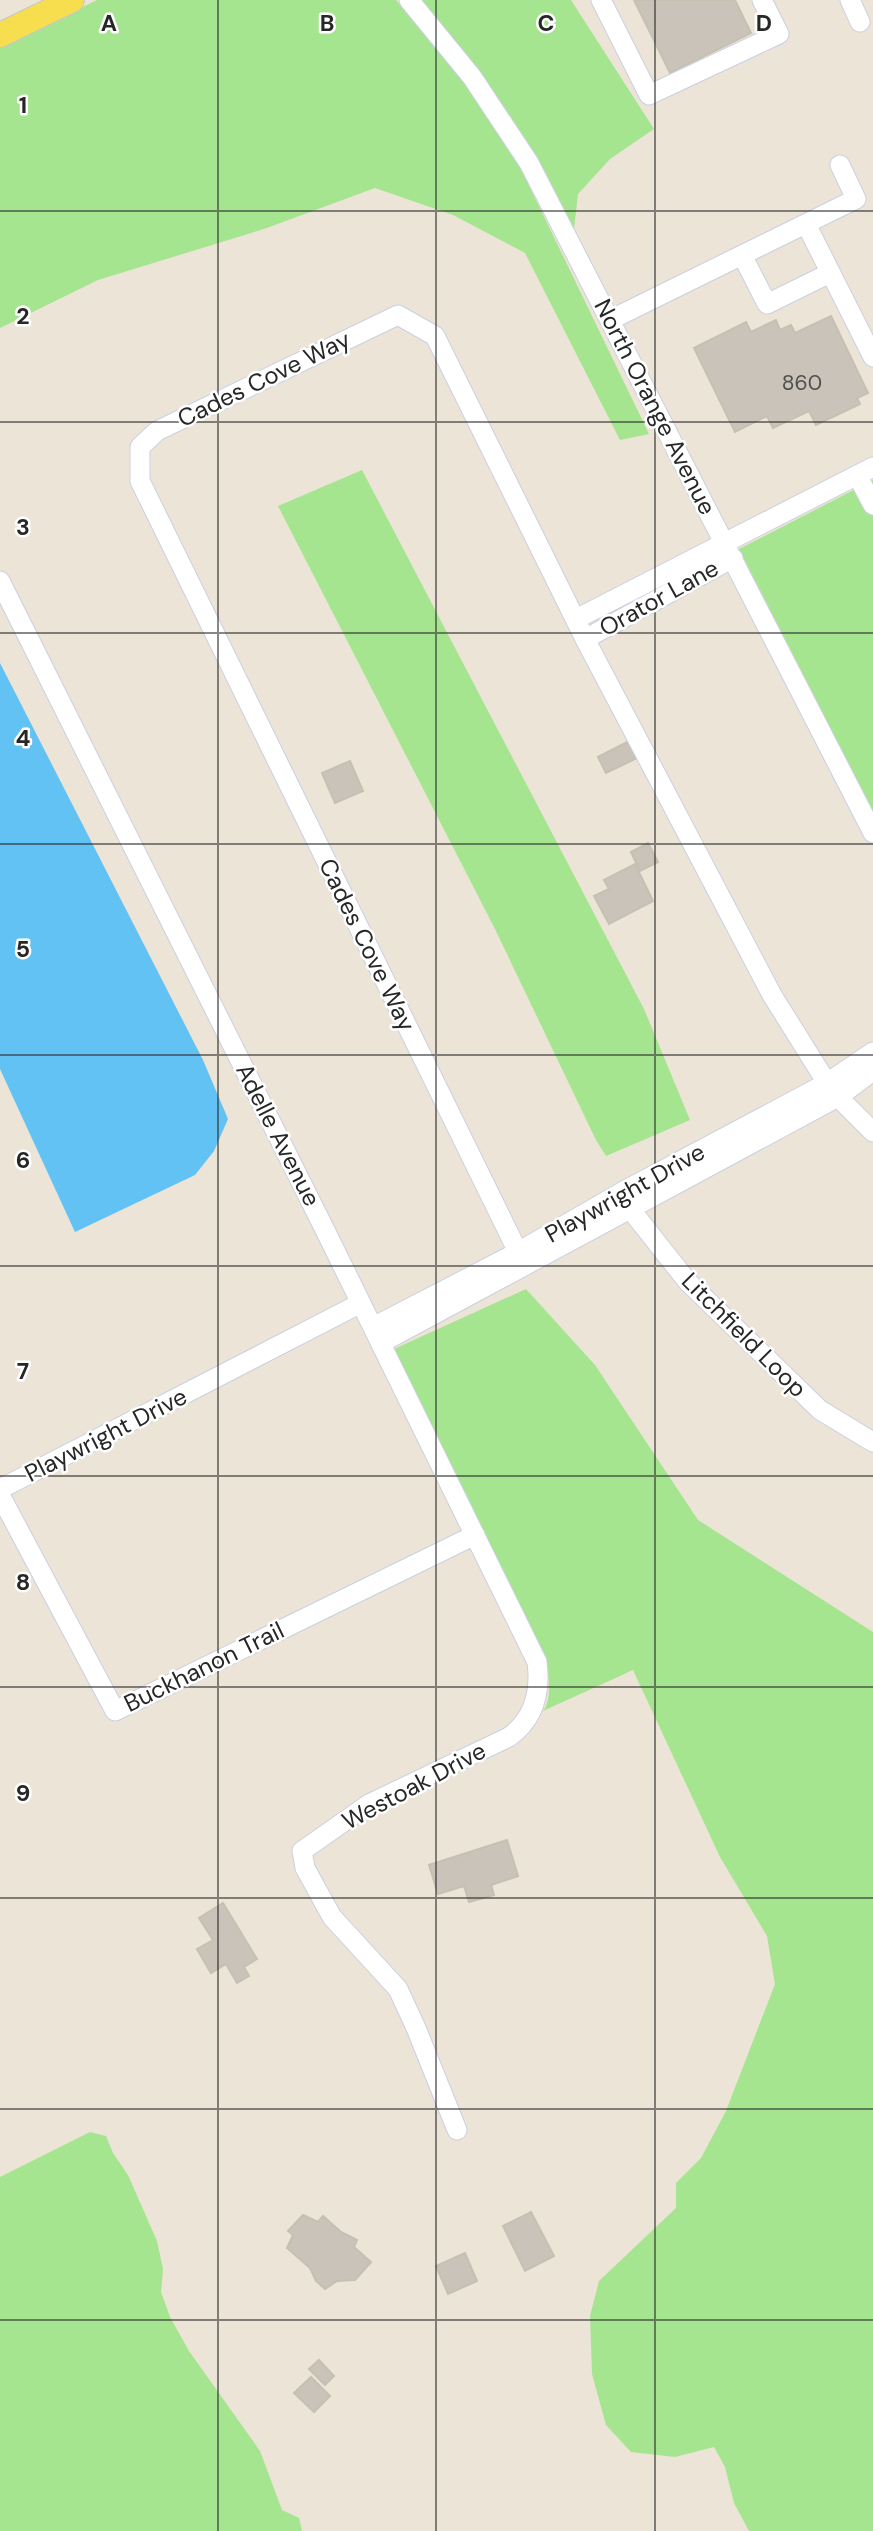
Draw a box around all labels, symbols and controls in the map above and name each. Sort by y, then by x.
text: A [101,8,117,38]
text: B [320,8,334,38]
text: C [538,8,554,38]
text: D [756,8,772,38]
text: 1 [19,90,27,120]
street label: North Orange Avenue [588,294,723,520]
text: 2 [16,301,30,331]
street label: Cades Cove Way [172,323,355,434]
house number: 860 [782,369,822,397]
text: 3 [16,512,30,542]
street label: Orator Lane [594,552,724,643]
text: 4 [16,723,31,753]
street label: Cades Cove Way [312,853,423,1036]
text: 5 [16,934,30,964]
street label: Adelle Avenue [229,1058,328,1211]
street label: Playwright Drive [539,1136,710,1249]
text: 6 [16,1145,30,1175]
street label: Litchfield Loop [675,1265,814,1404]
text: 7 [17,1356,29,1386]
street label: Playwright Drive [19,1380,192,1489]
text: 8 [16,1567,30,1597]
street label: Buckhanon Trail [119,1614,289,1719]
street label: Westoak Drive [336,1735,491,1837]
text: 9 [16,1778,30,1808]

